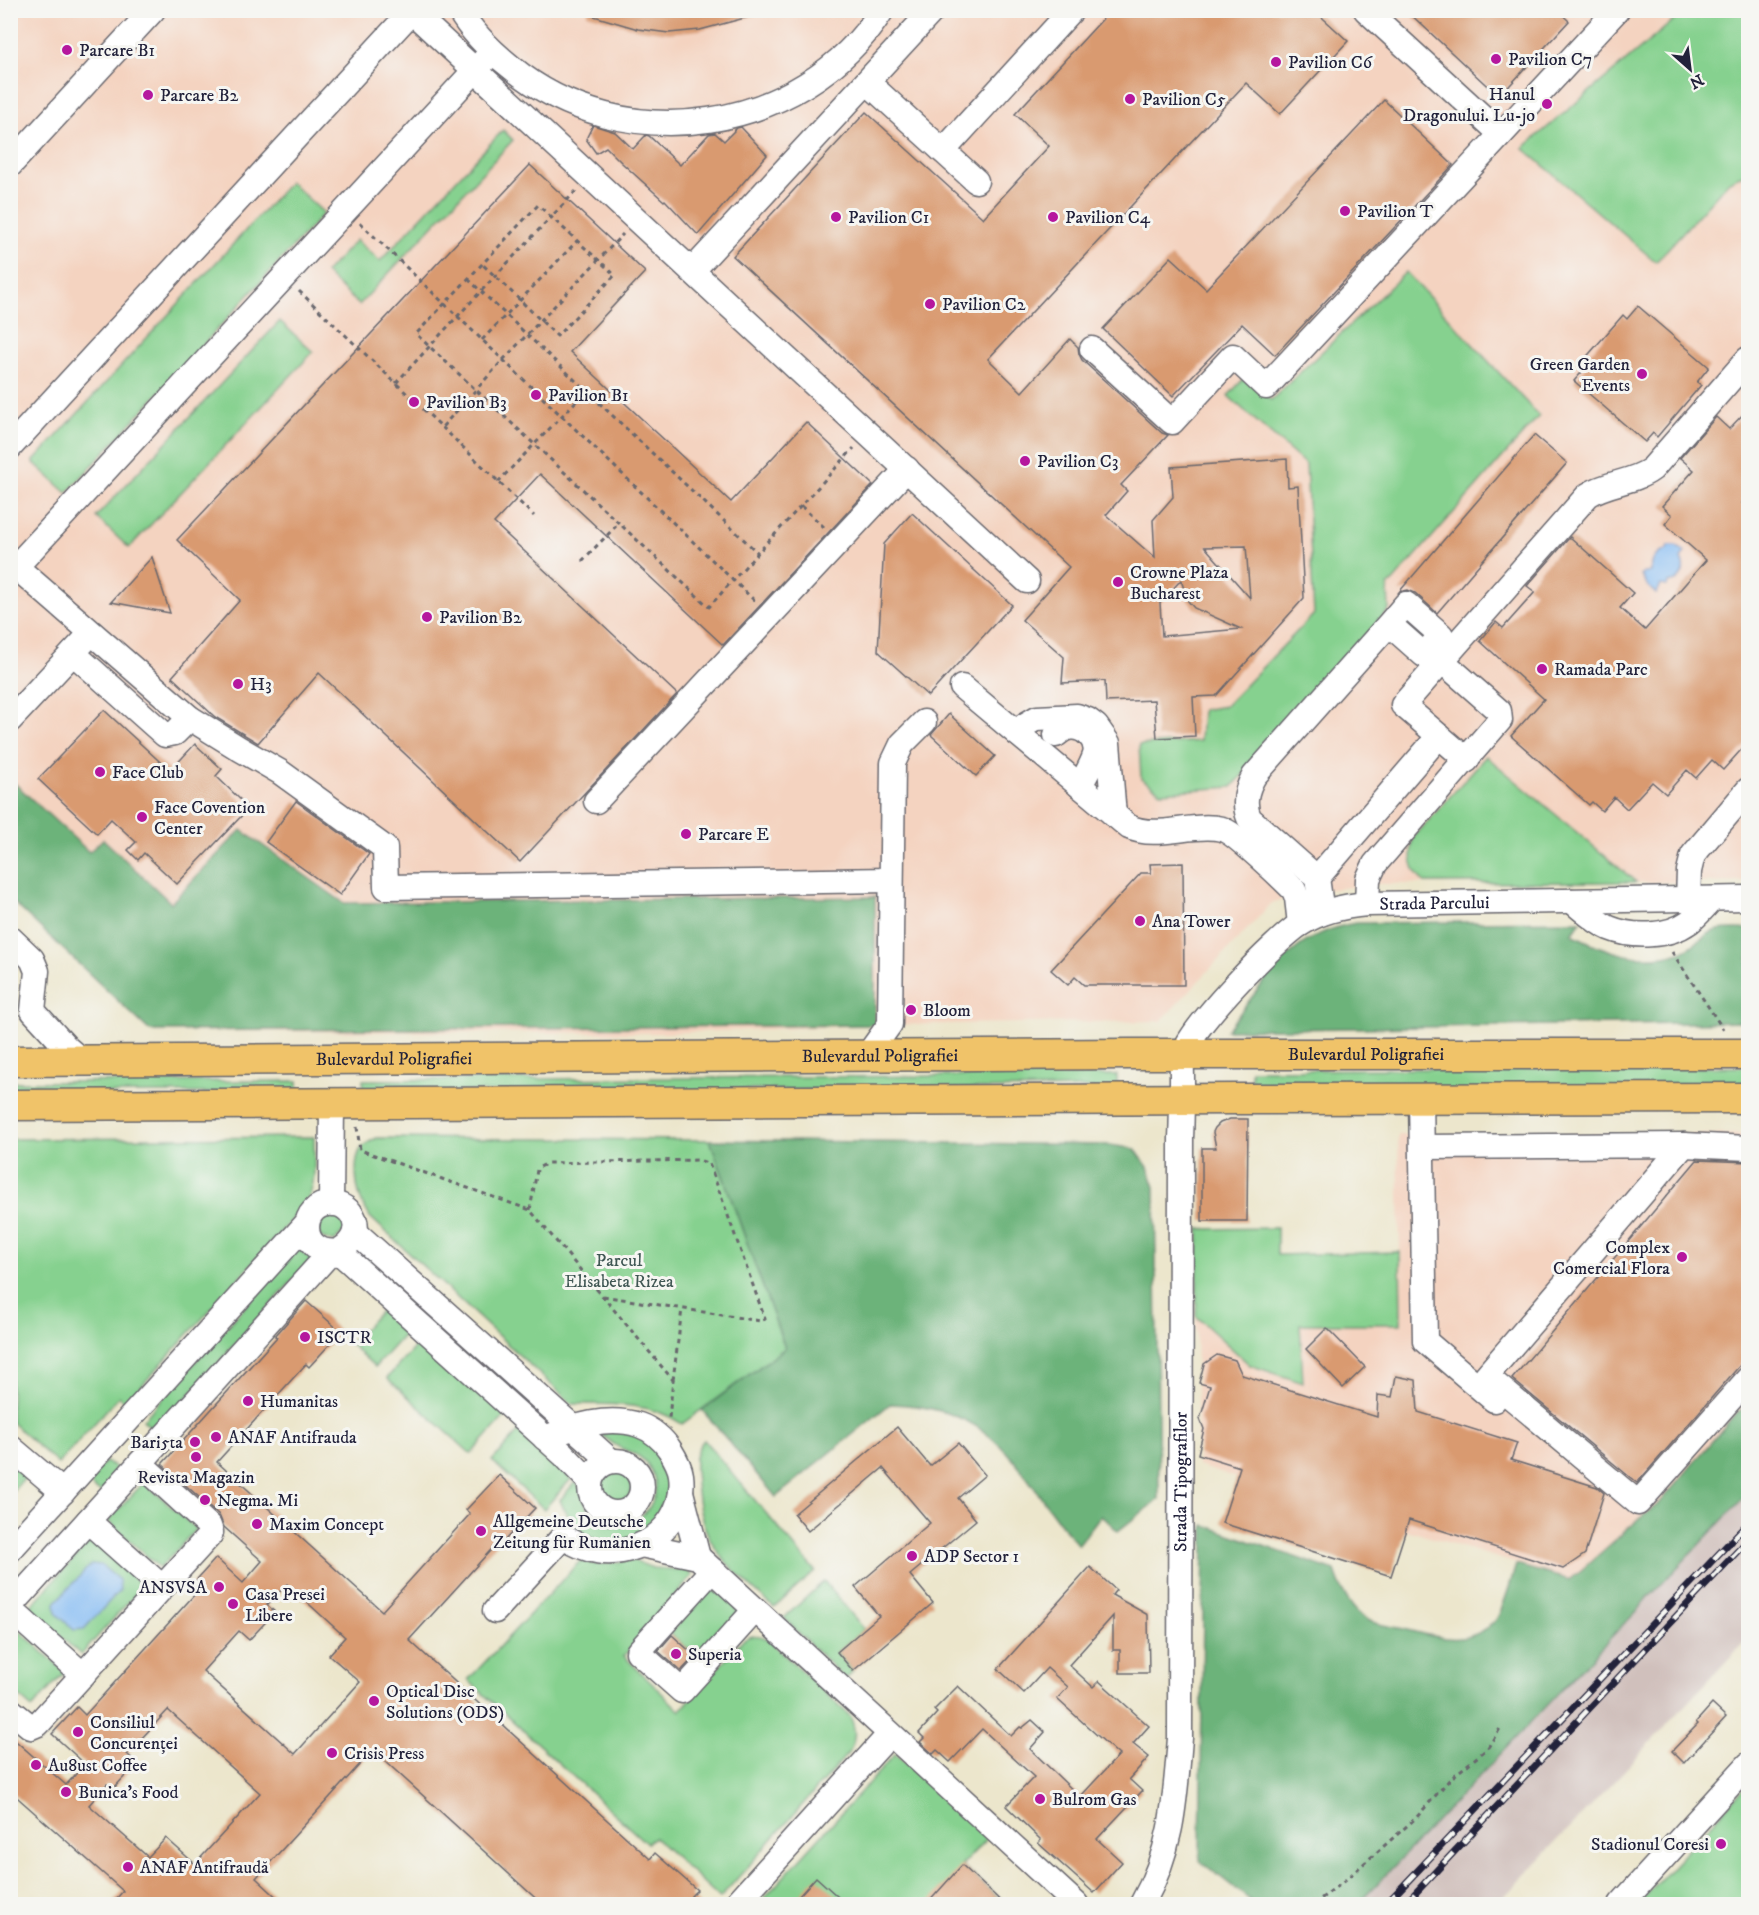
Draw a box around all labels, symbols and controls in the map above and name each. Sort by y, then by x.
north arrow [1660,39,1720,99]
place label: Parcare B1 [79,40,155,62]
marker: Parcare B1 [60,43,74,57]
place label: Pavilion C7 [1508,49,1592,71]
place label: Pavilion C6 [1288,52,1373,74]
marker: Pavilion C7 [1489,52,1503,66]
marker: Pavilion C6 [1269,55,1283,69]
text: N [1686,69,1707,93]
place label: Hanul Dragonului. Lu-jo [1403,84,1536,127]
place label: Parcare B2 [160,85,239,107]
marker: Parcare B2 [141,88,155,102]
place label: Pavilion C5 [1142,89,1226,111]
marker: Pavilion C5 [1123,92,1137,106]
marker: Hanul Dragonului. Lu-jo [1540,97,1554,111]
place label: Pavilion T [1357,201,1434,223]
marker: Pavilion T [1338,204,1352,218]
place label: Pavilion C1 [848,207,929,229]
place label: Pavilion C4 [1065,207,1151,229]
marker: Pavilion C1 [829,210,843,224]
marker: Pavilion C4 [1046,210,1060,224]
place label: Pavilion C2 [942,294,1026,316]
marker: Pavilion C2 [923,297,937,311]
place label: Green Garden Events [1530,354,1631,397]
marker: Green Garden Events [1635,367,1649,381]
place label: Pavilion B1 [548,385,629,407]
marker: Pavilion B1 [529,388,543,402]
place label: Pavilion B3 [426,392,507,414]
marker: Pavilion B3 [407,395,421,409]
place label: Pavilion C3 [1037,451,1118,473]
marker: Pavilion C3 [1018,454,1032,468]
place label: Crowne Plaza Bucharest [1130,562,1229,605]
marker: Crowne Plaza Bucharest [1111,575,1125,589]
place label: Pavilion B2 [439,607,522,629]
marker: Pavilion B2 [420,610,434,624]
place label: Ramada Parc [1554,659,1648,681]
marker: Ramada Parc [1535,662,1549,676]
place label: H3 [250,674,272,696]
marker: H3 [231,677,245,691]
place label: Face Club [112,762,184,784]
marker: Face Club [93,765,107,779]
place label: Face Covention Center [154,797,266,840]
marker: Face Covention Center [135,810,149,824]
place label: Parcare E [698,824,769,846]
marker: Parcare E [679,827,693,841]
street label: Strada Parcului [1379,892,1490,916]
place label: Ana Tower [1152,911,1231,933]
marker: Ana Tower [1133,914,1147,928]
place label: Bloom [923,1000,971,1022]
marker: Bloom [904,1003,918,1017]
street label: Bulevardul Poligrafiei [1288,1044,1444,1066]
street label: Bulevardul Poligrafiei [802,1045,958,1068]
street label: Bulevardul Poligrafiei [316,1048,472,1071]
place label: Complex Comercial Flora [1553,1237,1670,1280]
park label: Parcul Elisabeta Rizea [564,1250,674,1293]
marker: Complex Comercial Flora [1675,1250,1689,1264]
place label: ISCTR [317,1327,371,1349]
marker: ISCTR [298,1330,312,1344]
place label: Humanitas [260,1391,338,1413]
marker: Humanitas [241,1394,255,1408]
street label: Strada Tipografilor [1170,1412,1193,1552]
place label: ANAF Antifrauda [228,1427,357,1449]
marker: ANAF Antifrauda [209,1430,223,1444]
place label: Bari5ta [130,1432,183,1454]
marker: Bari5ta [188,1435,202,1449]
marker: Revista Magazin [189,1450,203,1464]
place label: Revista Magazin [137,1467,255,1489]
place label: Negma. Mi [217,1490,298,1512]
marker: Negma. Mi [198,1493,212,1507]
place label: Allgemeine Deutsche Zeitung für Rumänien [493,1511,651,1554]
place label: Maxim Concept [269,1514,384,1536]
marker: Maxim Concept [250,1517,264,1531]
marker: Allgemeine Deutsche Zeitung für Rumänien [474,1524,488,1538]
place label: ADP Sector 1 [924,1546,1019,1568]
marker: ADP Sector 1 [905,1549,919,1563]
place label: ANSVSA [139,1577,208,1599]
marker: ANSVSA [212,1580,226,1594]
place label: Casa Presei Libere [245,1584,325,1627]
marker: Casa Presei Libere [226,1597,240,1611]
place label: Superia [688,1644,742,1666]
marker: Superia [669,1647,683,1661]
place label: Optical Disc Solutions (ODS) [386,1681,504,1724]
marker: Optical Disc Solutions (ODS) [367,1694,381,1708]
place label: Consiliul Concurenței [90,1712,178,1755]
marker: Consiliul Concurenței [71,1725,85,1739]
place label: Crisis Press [344,1743,424,1765]
marker: Crisis Press [325,1746,339,1760]
place label: Au8ust Coffee [48,1755,147,1777]
marker: Au8ust Coffee [29,1758,43,1772]
place label: Bunica's Food [78,1782,179,1804]
marker: Bunica's Food [59,1785,73,1799]
place label: Bulrom Gas [1052,1789,1137,1811]
marker: Bulrom Gas [1033,1792,1047,1806]
place label: Stadionul Coresi [1591,1834,1709,1856]
marker: Stadionul Coresi [1714,1837,1728,1851]
place label: ANAF Antifraudă [140,1857,269,1879]
marker: ANAF Antifraudă [121,1860,135,1874]

